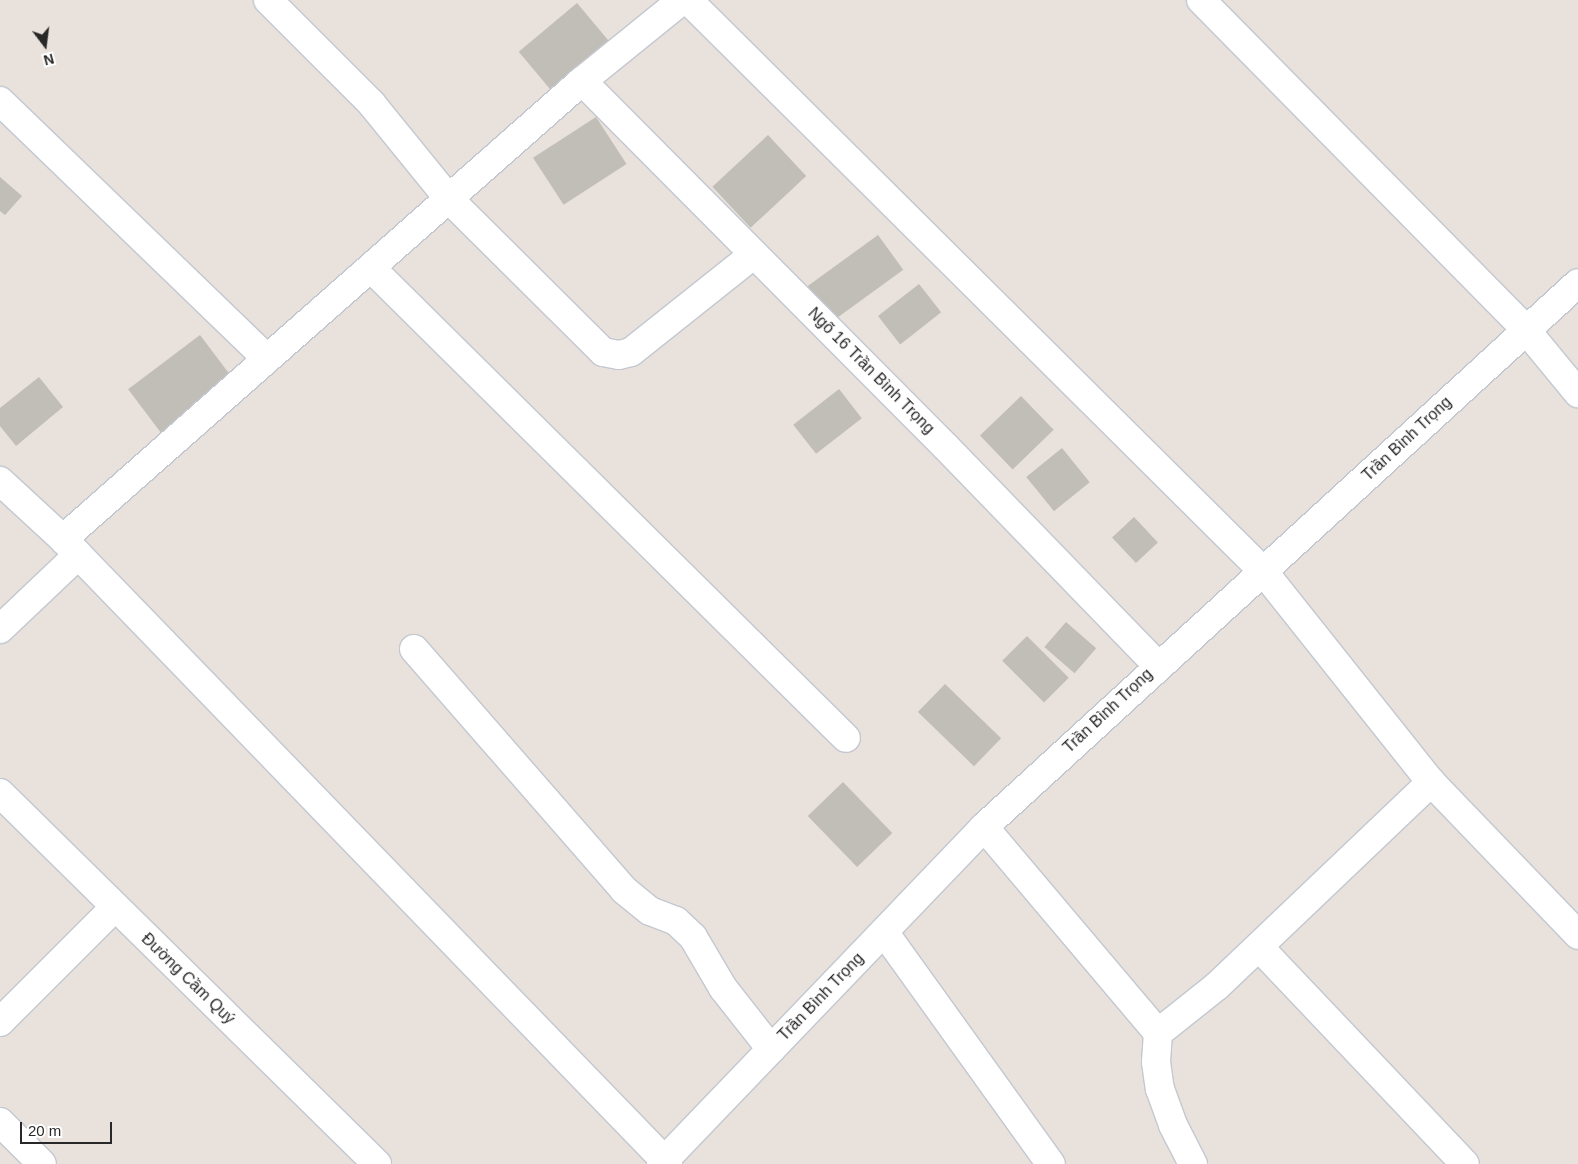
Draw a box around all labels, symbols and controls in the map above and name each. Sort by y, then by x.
north arrow [20,20,70,70]
text: N [42,50,56,69]
street label: Ngõ 16 Trần Bình Trọng [804,304,938,438]
street label: Trần Bình Trọng [1358,393,1456,485]
street label: Trần Bình Trọng [1059,665,1157,757]
street label: Đường Cầm Quý [137,930,239,1028]
street label: Trần Bình Trọng [774,949,868,1045]
scale bar [22,1112,115,1144]
text: 20 m [28,1122,61,1139]

